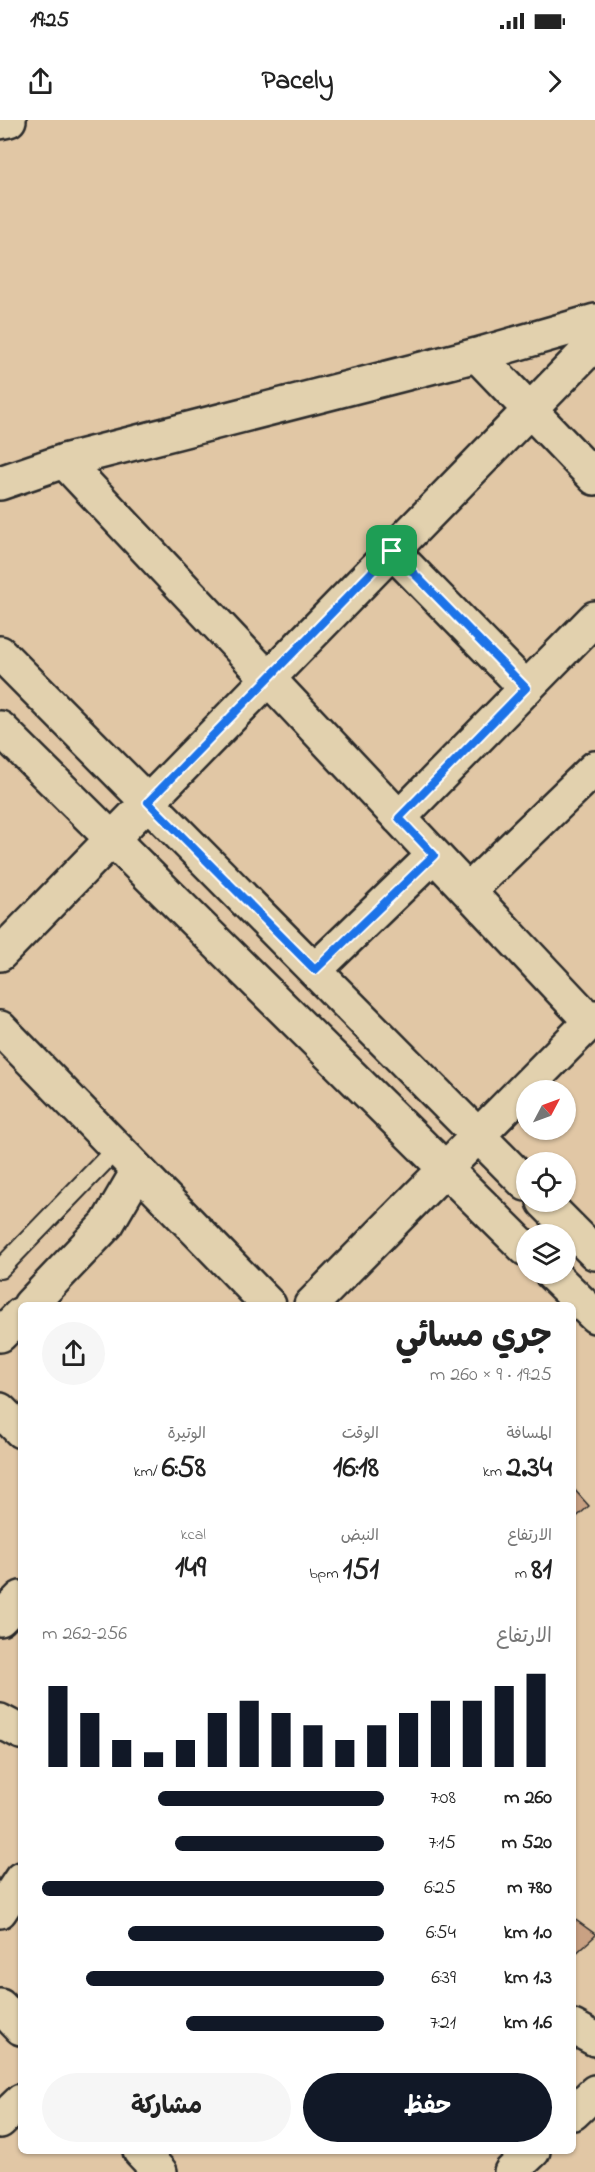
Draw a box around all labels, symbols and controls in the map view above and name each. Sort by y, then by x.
text: 19:25 [30,5,69,37]
text: Pacely [261,62,334,101]
icon: share [24,65,57,98]
icon: forward [538,65,571,98]
pin [366,525,417,576]
icon: arrive [375,534,408,567]
north arrow [516,1080,576,1140]
map controls [516,1080,576,1284]
button: locate [516,1152,576,1212]
button: layers [516,1224,576,1284]
text: جري مسائي [395,1314,552,1362]
button: share [42,1322,105,1385]
text: 19:25 · 9 × 260 m [430,1361,552,1390]
text: الوتيرة [167,1422,206,1446]
text: الوقت [342,1422,379,1446]
text: المسافة [506,1422,552,1446]
text: 6:58 [162,1447,206,1491]
text: 16:18 [333,1447,379,1491]
text: 2.34 [506,1447,552,1491]
text: /km [133,1460,162,1484]
text: km [483,1460,506,1484]
text: kcal [181,1523,206,1547]
text: النبض [341,1524,379,1548]
text: الارتفاع [507,1524,552,1548]
text: 149 [175,1547,206,1591]
text: 151 [343,1549,379,1593]
text: 81 [531,1549,552,1593]
text: bpm [309,1562,343,1586]
text: m [515,1562,531,1586]
text: 256–262 m [42,1620,127,1649]
text: الارتفاع [496,1623,552,1652]
text: 7:08 [430,1784,456,1813]
text: 260 m [504,1784,552,1813]
text: 7:15 [428,1829,456,1858]
text: 520 m [501,1829,552,1858]
text: 6:25 [424,1874,456,1903]
text: 780 m [507,1874,552,1903]
text: 6:54 [426,1919,456,1948]
text: 1.0 km [504,1919,552,1948]
text: 6:39 [431,1964,456,1993]
text: 1.3 km [504,1964,552,1993]
text: 7:21 [430,2009,456,2038]
text: 1.6 km [503,2009,552,2038]
button: مشاركة [42,2073,291,2142]
button: حفظ [303,2073,552,2142]

